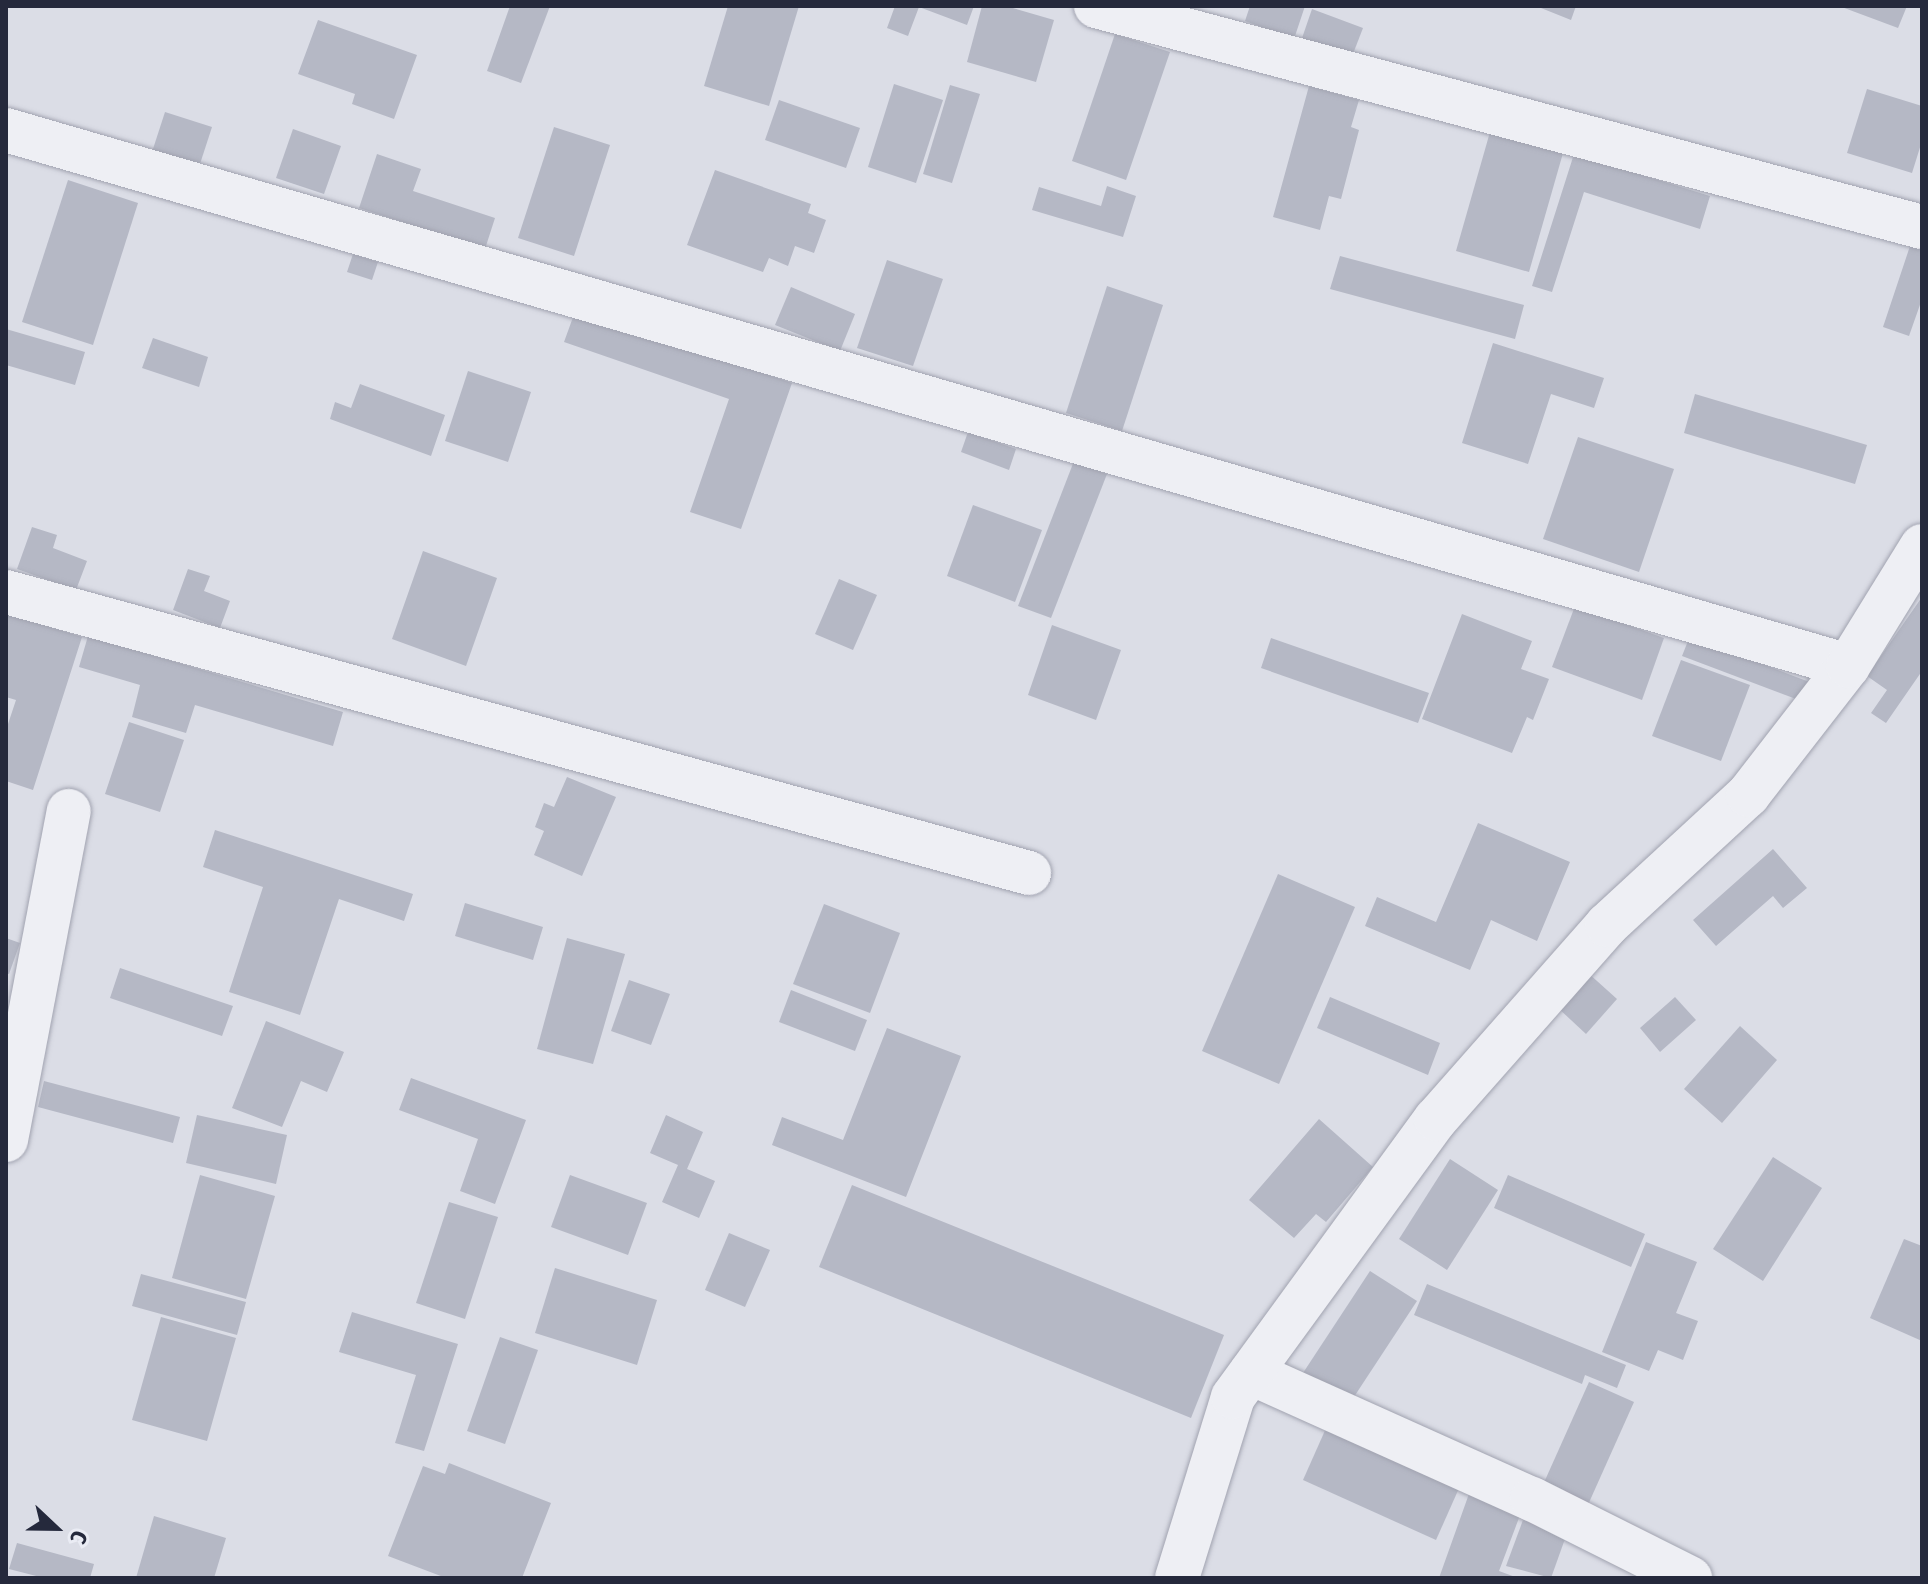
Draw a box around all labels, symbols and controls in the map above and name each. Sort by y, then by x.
north arrow [16,1488,96,1568]
text: С [64,1527,93,1548]

